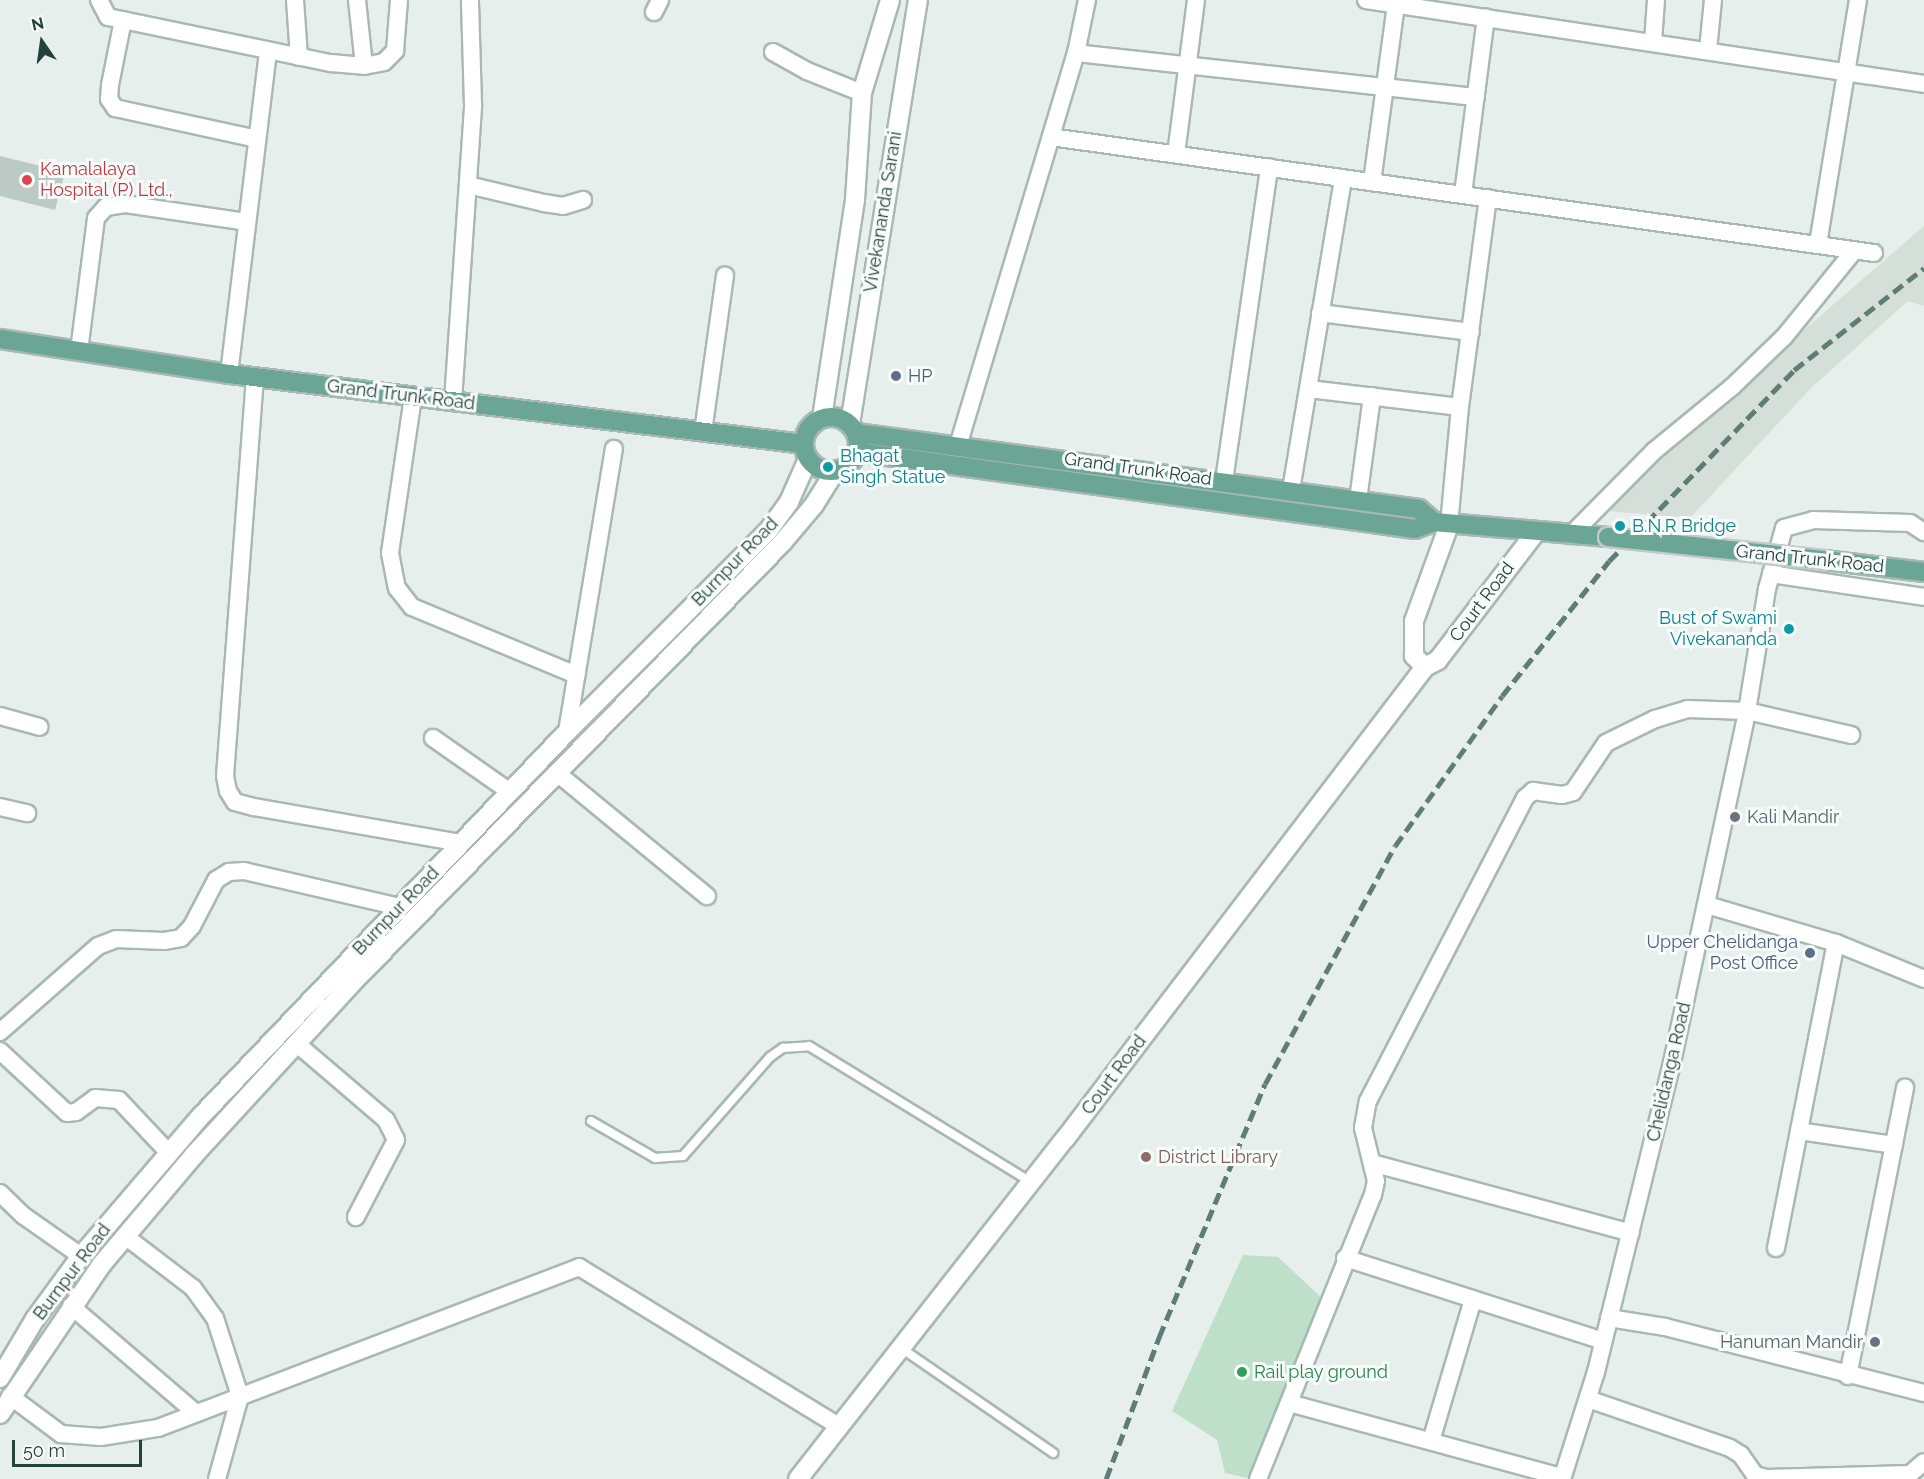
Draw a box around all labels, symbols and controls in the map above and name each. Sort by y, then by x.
north arrow [12,12,72,72]
text: N [30,13,46,35]
street label: Vivekananda Sarani [860,130,906,294]
place label: Kamalalaya Hospital (P) Ltd., [40,159,173,201]
marker: Kamalalaya Hospital (P) Ltd., [18,171,36,189]
place label: HP [908,365,932,387]
marker: HP [889,369,903,383]
street label: Grand Trunk Road [326,375,476,415]
place label: Bhagat Singh Statue [840,446,945,488]
street label: Grand Trunk Road [1063,448,1213,490]
marker: Bhagat Singh Statue [821,460,835,474]
street label: Burnpur Road [687,513,783,611]
place label: B.N.R Bridge [1632,515,1736,537]
marker: B.N.R Bridge [1613,519,1627,533]
street label: Grand Trunk Road [1735,540,1885,578]
street label: Court Road [1445,558,1519,646]
place label: Bust of Swami Vivekananda [1659,608,1777,650]
marker: Bust of Swami Vivekananda [1782,622,1796,636]
place label: Kali Mandir [1747,806,1839,828]
marker: Kali Mandir [1728,810,1742,824]
street label: Burnpur Road [348,862,444,960]
place label: Upper Chelidanga Post Office [1646,932,1798,974]
marker: Upper Chelidanga Post Office [1803,946,1817,960]
street label: Chelidanga Road [1642,1000,1696,1144]
street label: Court Road [1077,1031,1151,1119]
place label: District Library [1158,1146,1278,1168]
marker: District Library [1139,1150,1153,1164]
street label: Burnpur Road [29,1219,115,1325]
place label: Hanuman Mandir [1720,1331,1863,1353]
marker: Hanuman Mandir [1868,1335,1882,1349]
place label: Rail play ground [1254,1361,1389,1383]
marker: Rail play ground [1235,1365,1249,1379]
scale bar [15,1428,146,1466]
text: 50 m [23,1440,65,1461]

